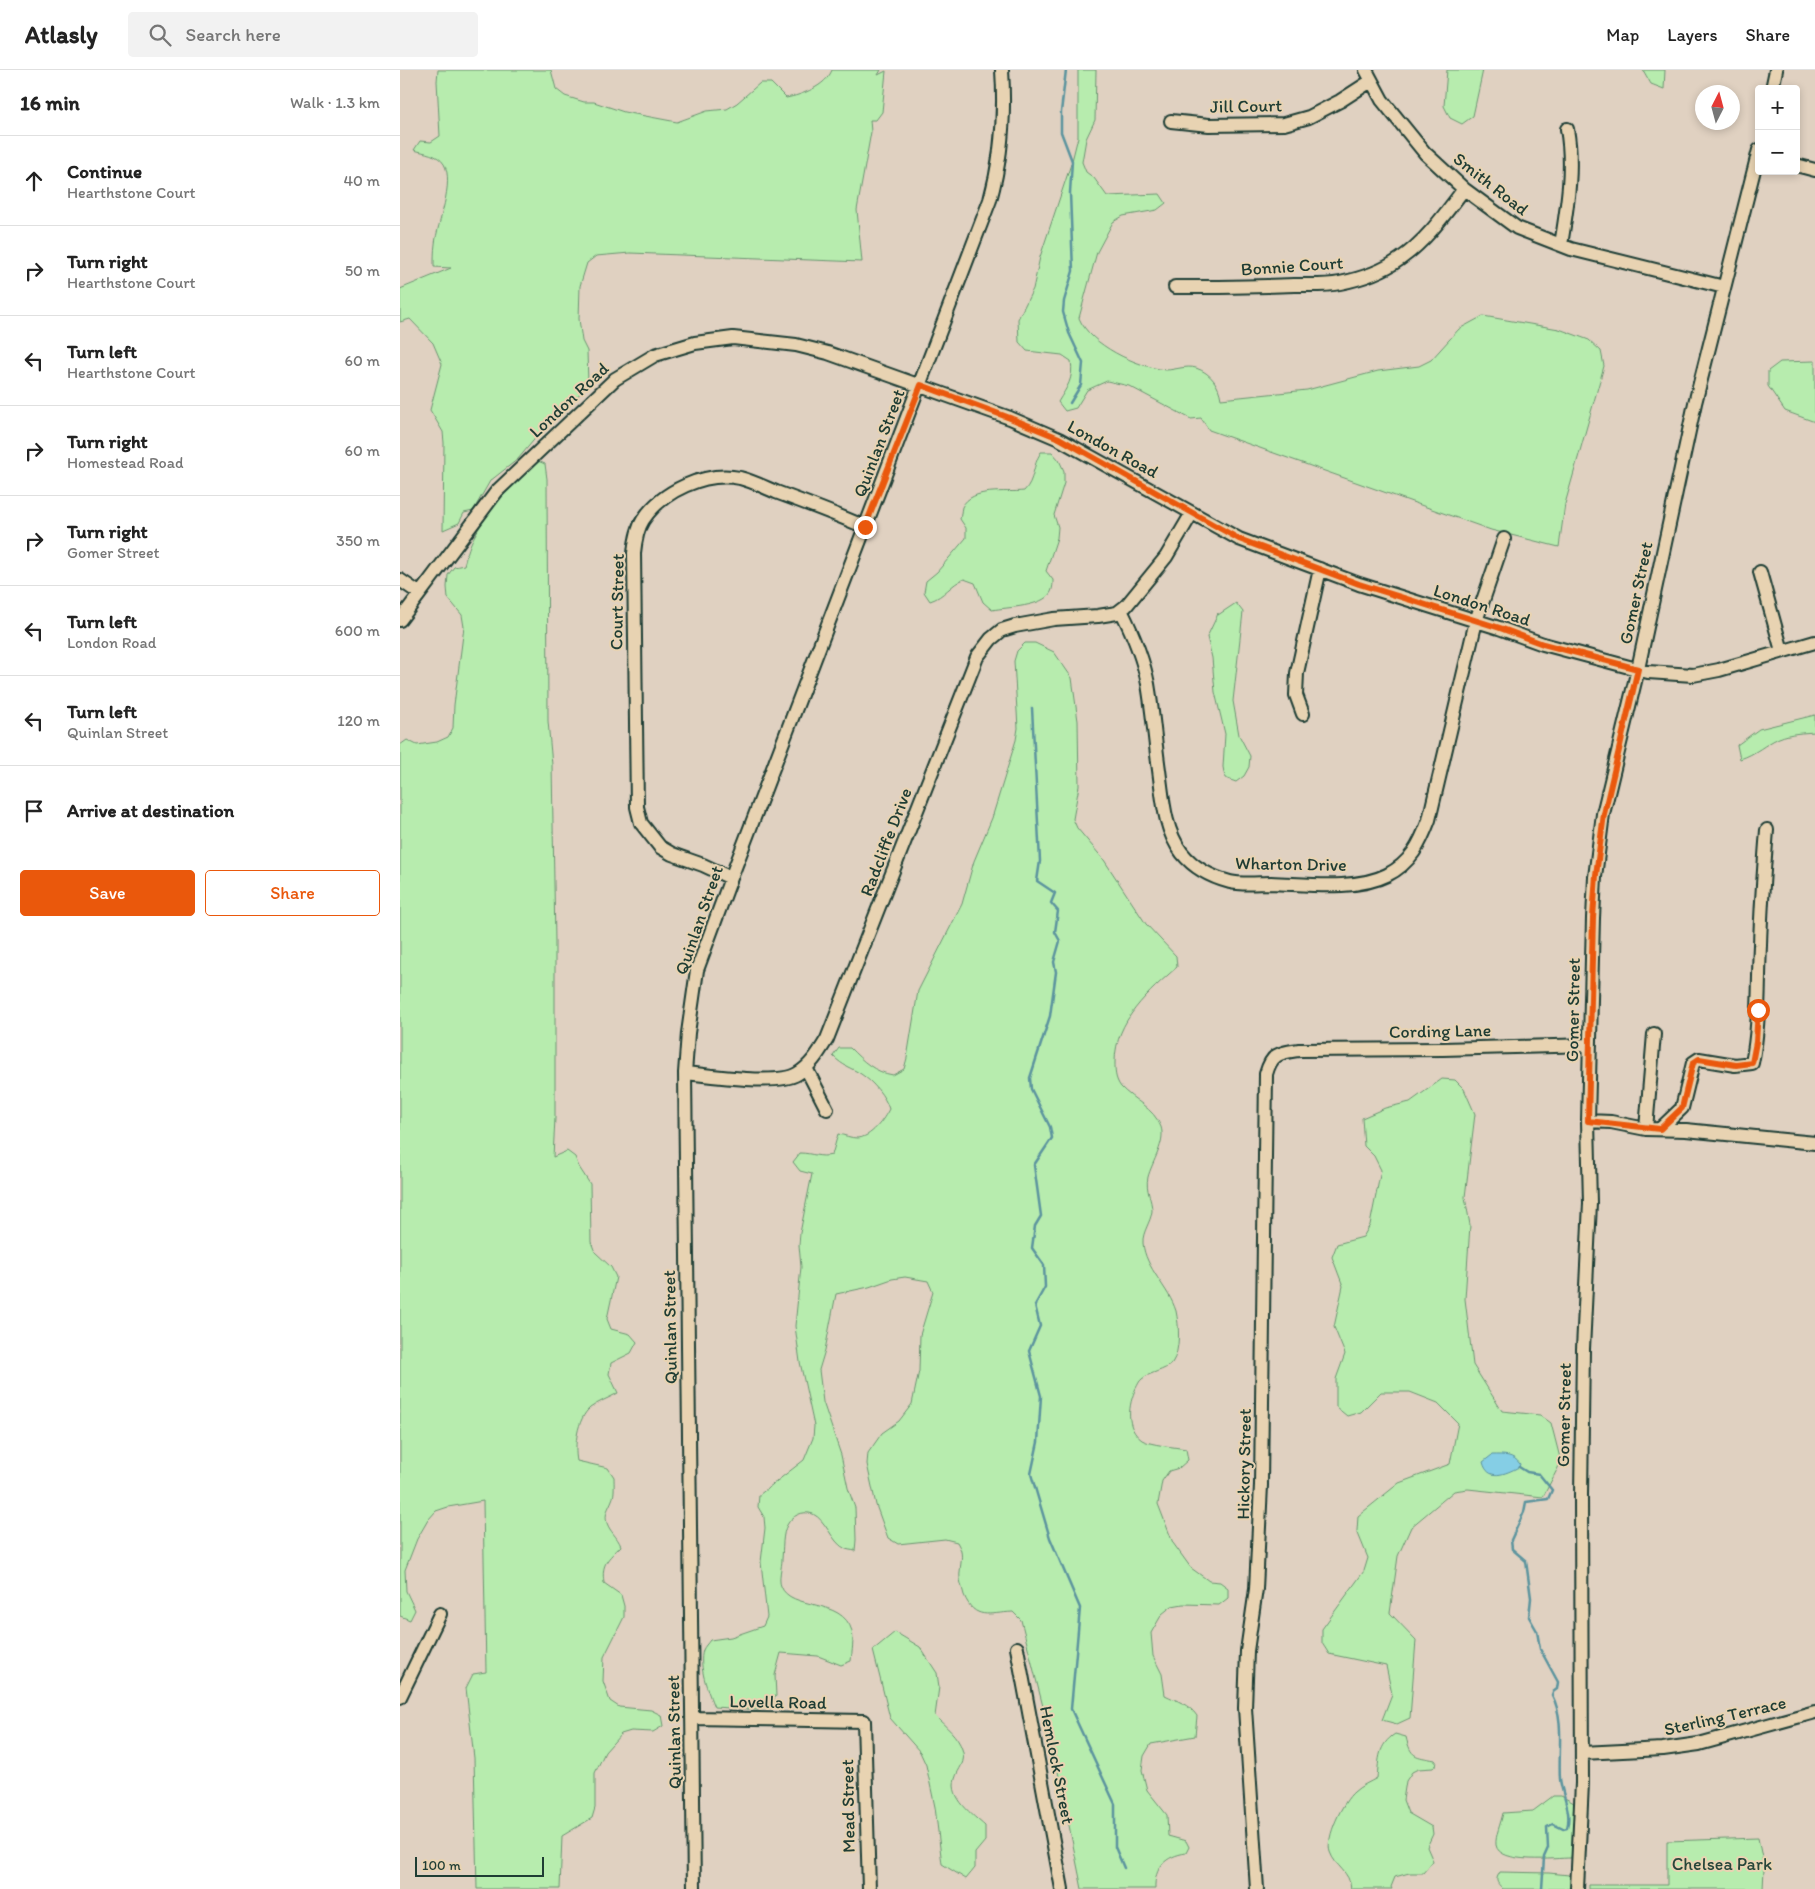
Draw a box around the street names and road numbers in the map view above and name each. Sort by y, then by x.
street label: Jill Court [1210,94,1283,118]
street label: Smith Road [1449,148,1533,220]
street label: Bonnie Court [1240,251,1344,281]
street label: London Road [525,358,613,442]
street label: Quinlan Street [848,386,910,500]
street label: London Road [1064,415,1162,483]
street label: Gomer Street [1614,539,1658,646]
street label: Court Street [605,553,629,650]
street label: London Road [1431,579,1533,631]
street label: Radcliffe Drive [855,785,917,899]
street label: Wharton Drive [1235,852,1347,876]
street label: Quinlan Street [670,862,728,978]
street label: Gomer Street [1561,957,1585,1062]
street label: Cording Lane [1389,1019,1491,1043]
street label: Quinlan Street [658,1270,682,1384]
street label: Gomer Street [1552,1362,1576,1467]
street label: Hickory Street [1232,1408,1256,1520]
street label: Quinlan Street [662,1675,686,1789]
street label: Lovella Road [729,1690,827,1714]
street label: Sterling Terrace [1662,1691,1788,1741]
street label: Hemlock Street [1035,1704,1079,1826]
street label: Mead Street [836,1759,860,1853]

